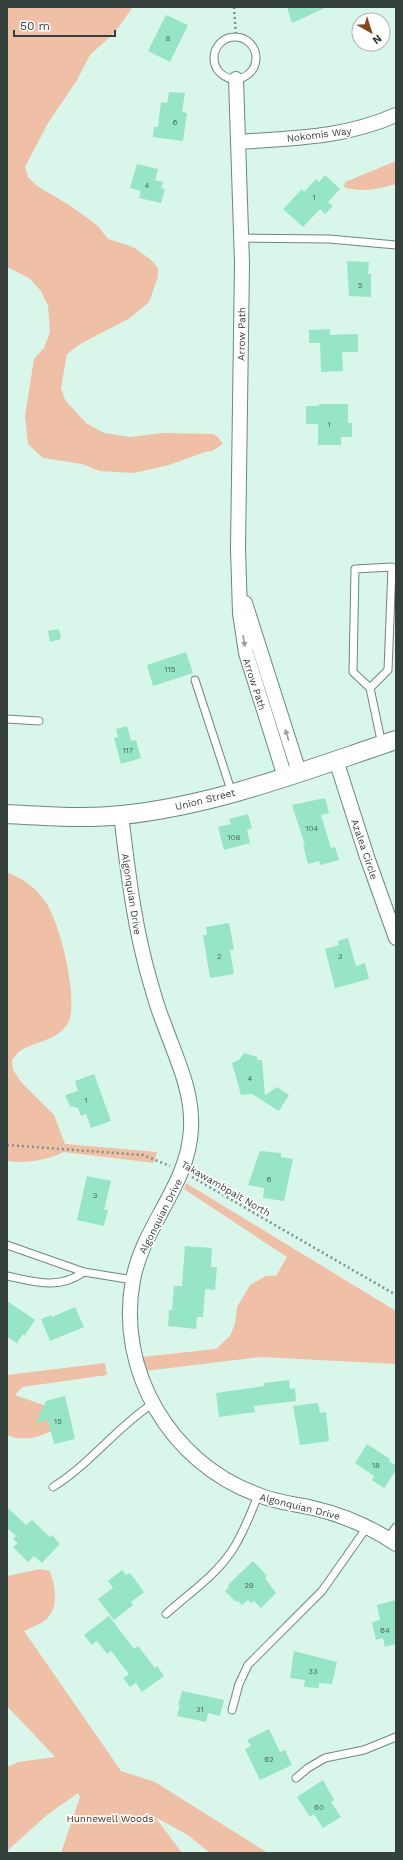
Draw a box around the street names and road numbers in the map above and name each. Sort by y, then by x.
street label: Nokomis Way [286,125,353,144]
street label: Arrow Path [236,307,247,361]
street label: Arrow Path [241,657,268,712]
street label: Union Street [174,787,237,812]
street label: Azalea Circle [349,818,380,881]
street label: Algonquian Drive [120,853,143,936]
street label: Takawambpait North [179,1158,272,1218]
street label: Algonquian Drive [137,1177,184,1255]
street label: Algonquian Drive [259,1491,341,1522]

